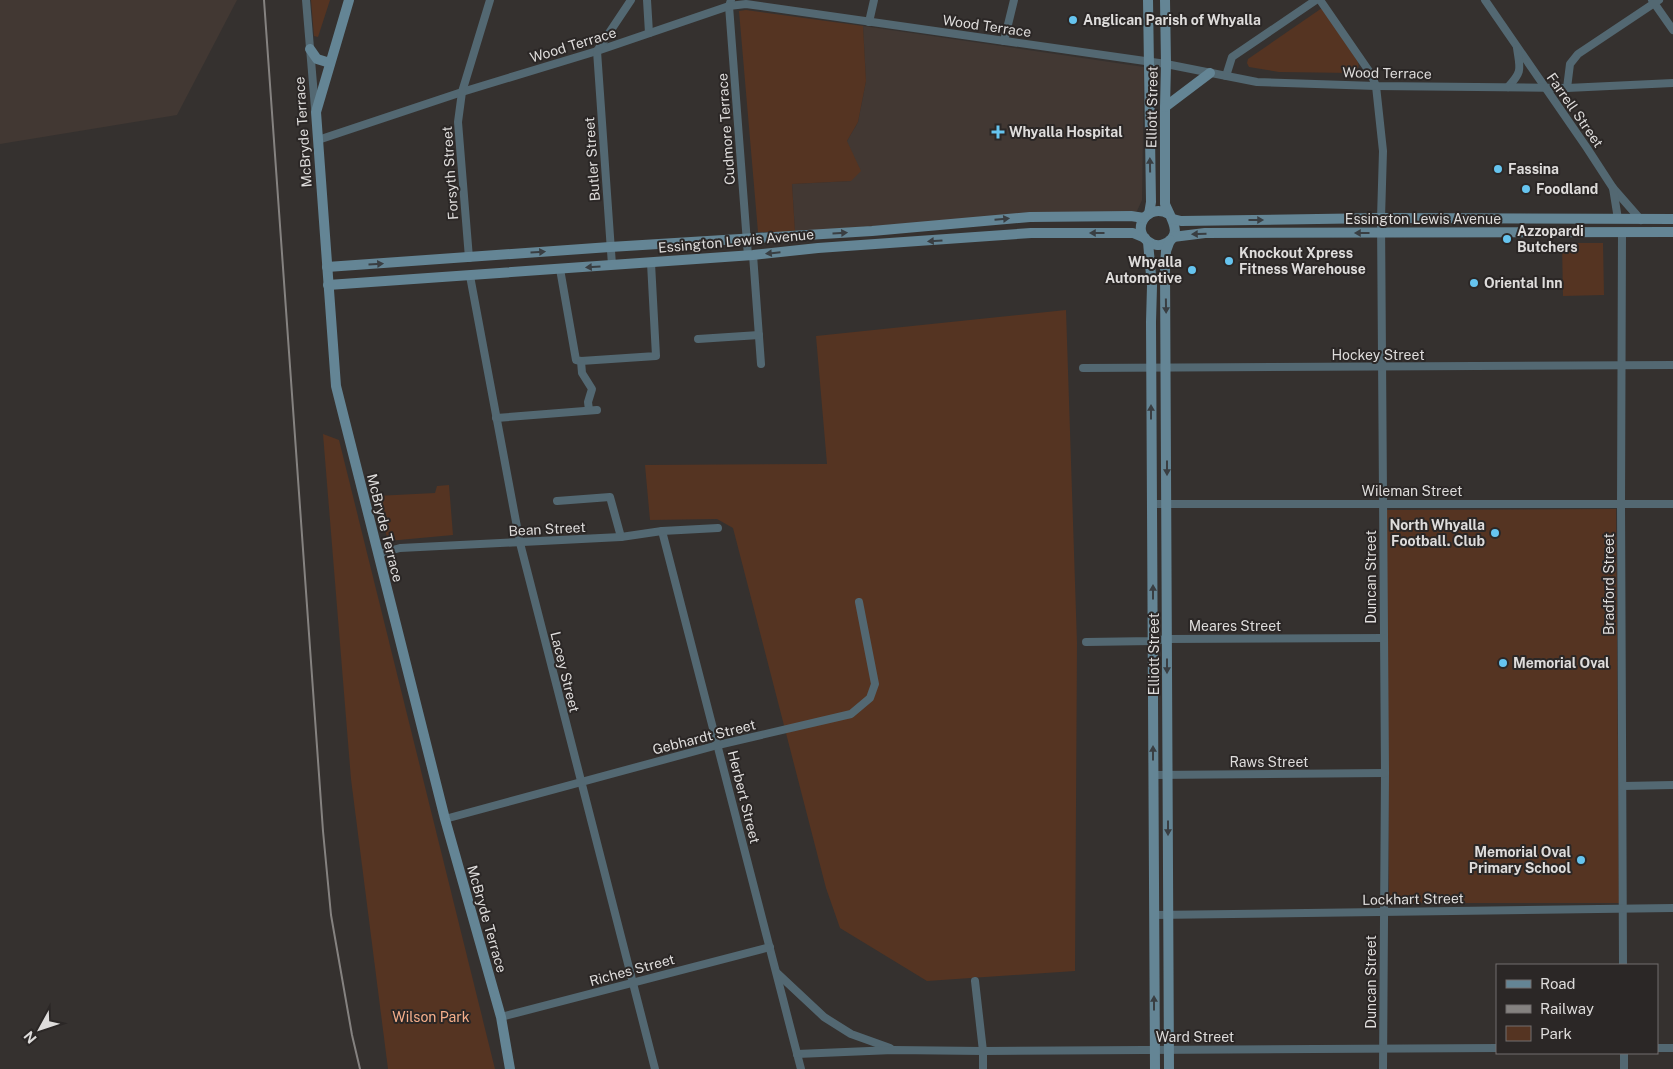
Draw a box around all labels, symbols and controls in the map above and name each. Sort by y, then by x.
street label: Wood Terrace [942,12,1032,40]
place label: Anglican Parish of Whyalla [1083,12,1261,28]
marker: Anglican Parish of Whyalla [1067,14,1079,26]
street label: Wood Terrace [528,24,618,66]
street label: Wood Terrace [1342,64,1432,82]
street label: Elliott Street [1143,66,1161,148]
street label: Farrell Street [1543,70,1607,150]
street label: Cudmore Terrace [714,72,738,185]
street label: McBryde Terrace [291,76,315,188]
street label: Butler Street [581,116,603,202]
place label: Whyalla Hospital [1009,124,1123,140]
marker: Whyalla Hospital [991,125,1005,139]
street label: Forsyth Street [439,126,461,220]
one-way arrow [1146,157,1154,173]
place label: Fassina [1508,161,1559,177]
marker: Fassina [1492,163,1504,175]
place label: Foodland [1536,181,1598,197]
marker: Foodland [1520,183,1532,195]
street label: Essington Lewis Avenue [1345,211,1501,227]
one-way arrow [994,215,1010,223]
one-way arrow [1249,216,1265,224]
place label: Azzopardi Butchers [1517,223,1584,255]
street label: Essington Lewis Avenue [657,226,815,256]
one-way arrow [832,228,848,236]
one-way arrow [1089,229,1105,237]
one-way arrow [1354,229,1370,237]
one-way arrow [1191,230,1207,238]
marker: Azzopardi Butchers [1501,233,1513,245]
one-way arrow [927,237,943,245]
place label: Knockout Xpress Fitness Warehouse [1239,245,1366,277]
one-way arrow [530,248,546,256]
one-way arrow [765,249,781,257]
place label: Whyalla Automotive [1105,254,1182,286]
marker: Knockout Xpress Fitness Warehouse [1223,255,1235,267]
one-way arrow [368,259,384,267]
one-way arrow [585,263,601,271]
marker: Whyalla Automotive [1186,264,1198,276]
place label: Oriental Inn [1484,275,1563,291]
marker: Oriental Inn [1468,277,1480,289]
one-way arrow [1162,298,1170,314]
street label: Hockey Street [1331,347,1425,363]
one-way arrow [1147,404,1155,420]
one-way arrow [1163,461,1171,477]
street label: McBryde Terrace [364,472,406,584]
street label: Wileman Street [1362,483,1462,499]
place label: North Whyalla Football. Club [1389,517,1485,549]
street label: Bean Street [508,519,586,539]
marker: North Whyalla Football. Club [1489,527,1501,539]
street label: Duncan Street [1363,530,1379,624]
street label: Bradford Street [1601,533,1617,635]
one-way arrow [1148,584,1156,600]
street label: Elliott Street [1146,613,1162,695]
street label: Meares Street [1189,618,1281,634]
street label: Lacey Street [547,630,583,714]
place label: Memorial Oval [1513,655,1610,671]
marker: Memorial Oval [1497,657,1509,669]
one-way arrow [1163,658,1171,674]
street label: Gebhardt Street [651,716,757,758]
one-way arrow [1149,745,1157,761]
street label: Herbert Street [725,749,763,845]
street label: Raws Street [1230,754,1308,770]
one-way arrow [1164,821,1172,837]
place label: Memorial Oval Primary School [1469,844,1571,876]
marker: Memorial Oval Primary School [1575,854,1587,866]
street label: McBryde Terrace [464,863,510,975]
street label: Lockhart Street [1362,890,1464,908]
street label: Duncan Street [1363,935,1379,1029]
street label: Riches Street [588,951,676,989]
legend [1496,964,1658,1054]
text: Road [1540,975,1576,992]
one-way arrow [1150,995,1158,1011]
text: Railway [1540,1000,1594,1017]
north arrow [15,1004,65,1054]
park label: Wilson Park [392,1009,470,1025]
text: Park [1540,1025,1572,1042]
text: N [20,1028,40,1047]
street label: Ward Street [1156,1029,1234,1045]

